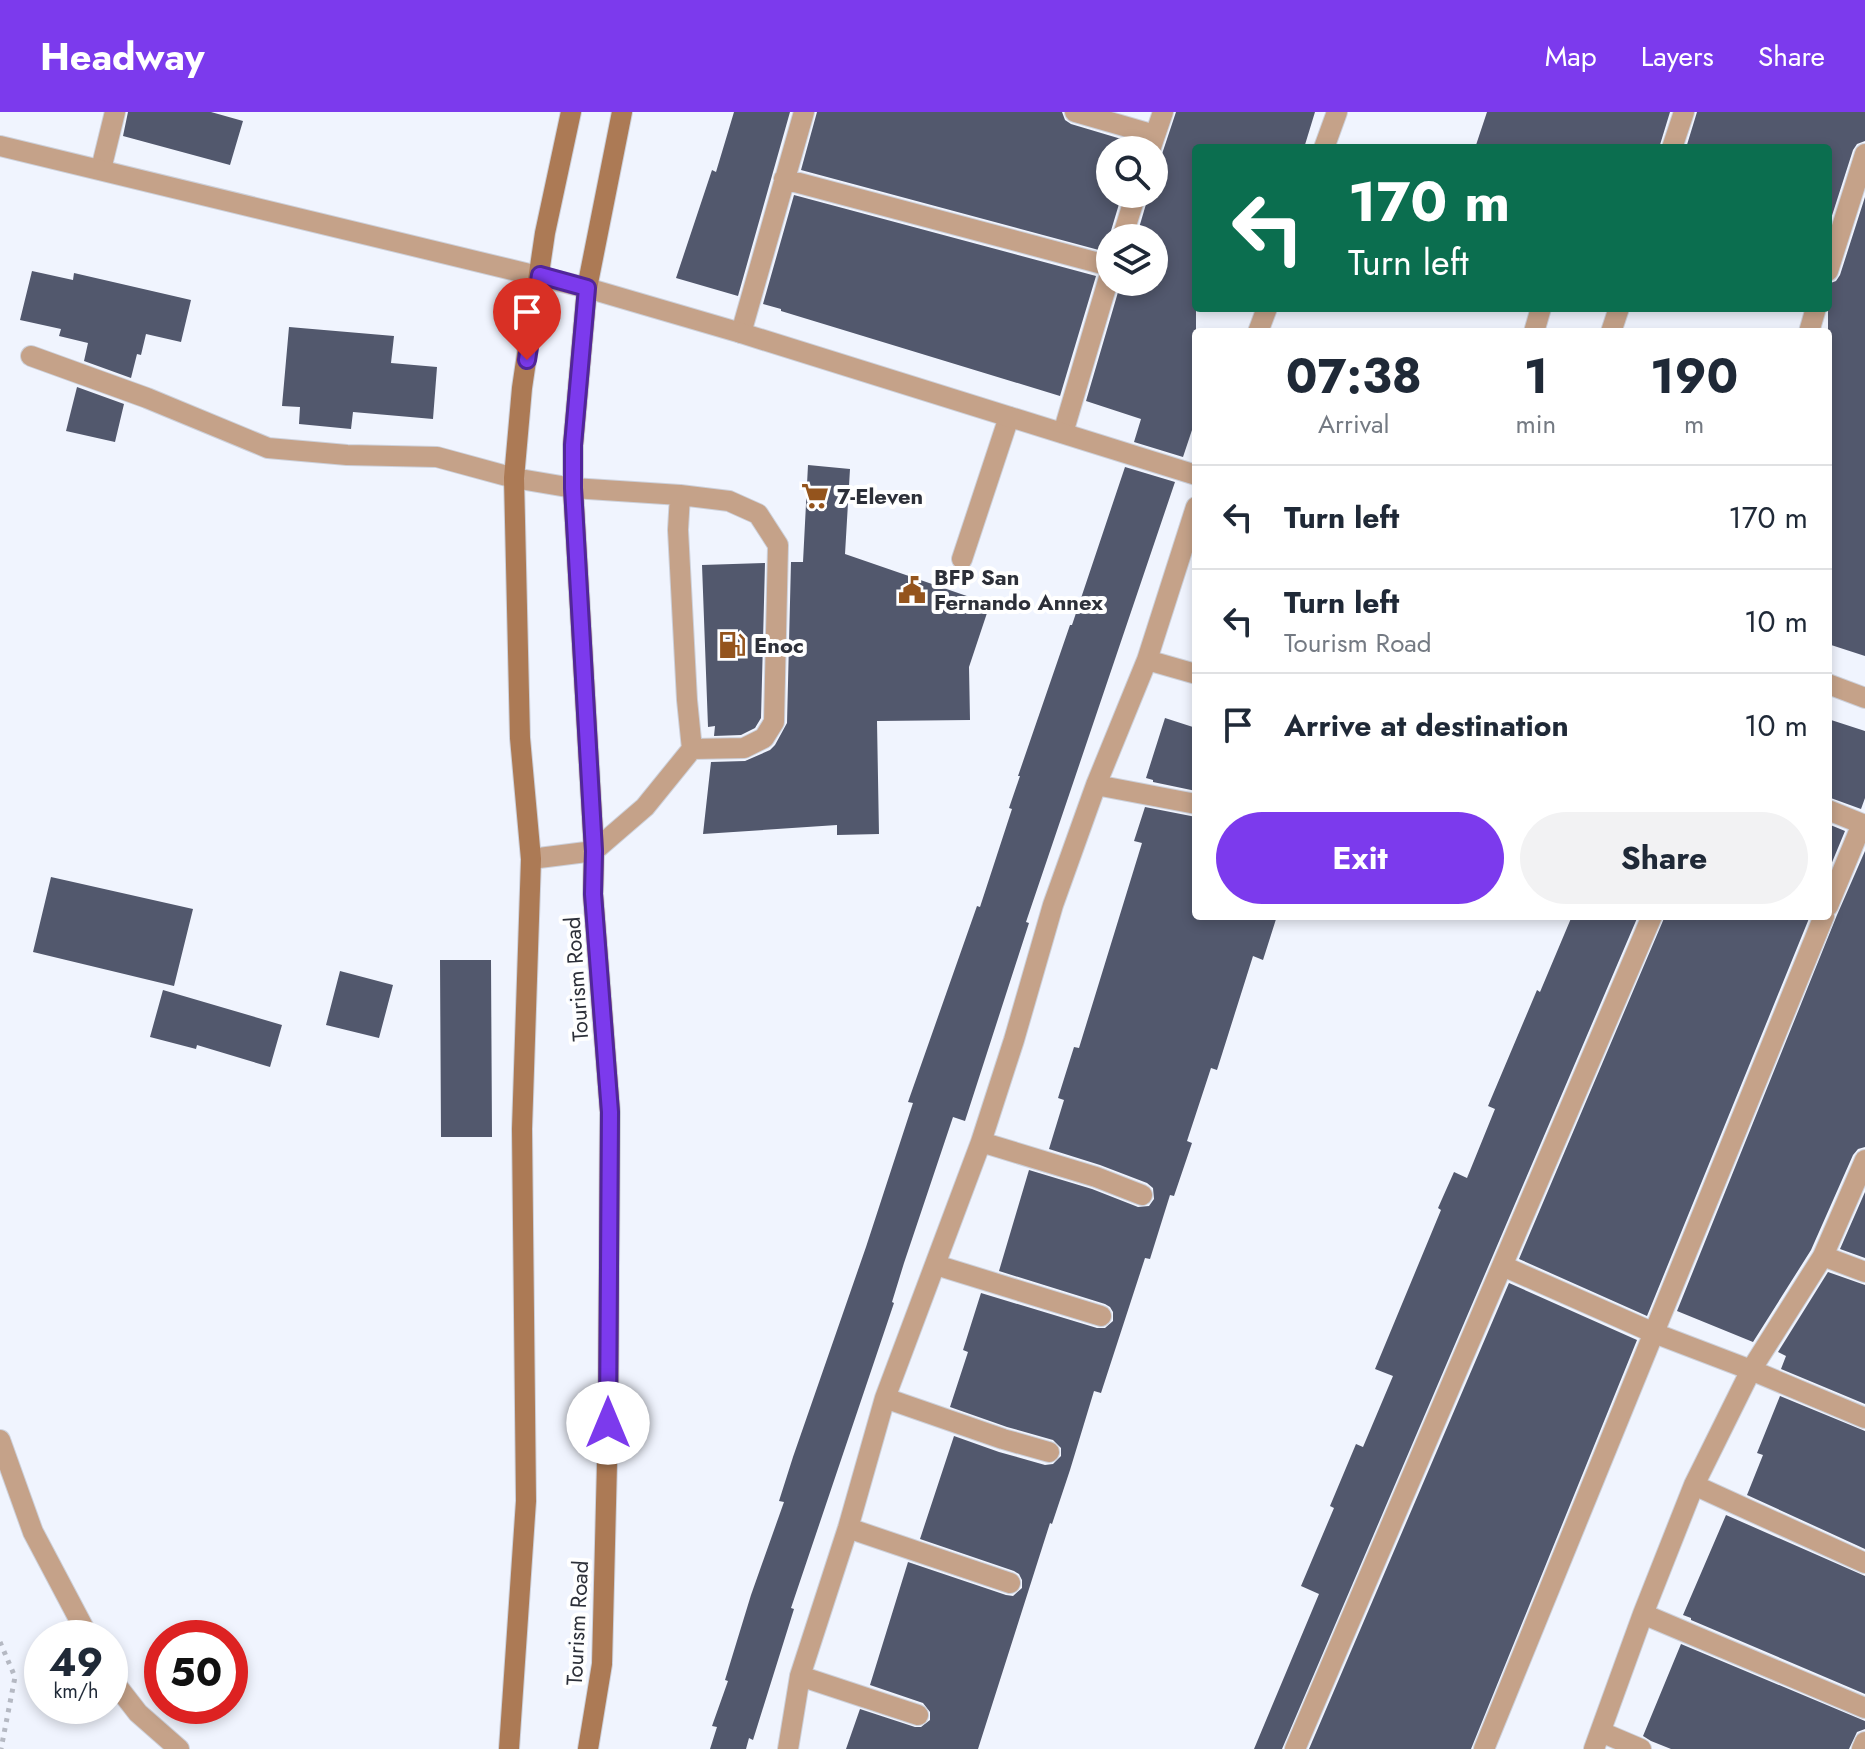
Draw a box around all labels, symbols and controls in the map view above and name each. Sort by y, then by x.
text: Headway [40,29,205,84]
text: Map [1545,36,1597,77]
text: Layers [1641,36,1714,77]
text: Share [1758,36,1825,77]
map controls [1096,136,1168,296]
button: search [1096,136,1168,208]
text: 170 m [1348,161,1510,242]
icon: left [1216,176,1320,280]
button: layers [1096,224,1168,296]
text: Turn left [1348,236,1469,288]
pin [493,278,561,360]
icon: arrive [505,290,549,334]
text: 07:38 [1286,342,1422,411]
text: 1 [1524,342,1548,411]
text: 190 [1650,342,1738,411]
text: Arrival [1318,405,1390,443]
text: min [1516,405,1556,443]
text: m [1684,405,1704,443]
place label: 7-Eleven [837,480,923,512]
supermarket icon: 7-Eleven [800,481,830,511]
icon: left [1216,495,1260,539]
text: Turn left [1284,496,1399,539]
text: 170 m [1728,496,1808,539]
place label: BFP San Fernando Annex [934,561,1103,618]
public building icon: BFP San Fernando Annex [897,575,927,605]
text: Turn left [1284,581,1399,624]
icon: left [1216,599,1260,643]
text: 10 m [1744,600,1808,643]
text: Tourism Road [1284,624,1432,662]
place label: Enoc [754,629,804,661]
fuel station icon: Enoc [717,630,747,660]
icon: arrive [1216,703,1260,747]
text: Arrive at destination [1284,704,1569,747]
text: 10 m [1744,704,1808,747]
button: Exit [1216,812,1504,904]
button: Share [1520,812,1808,904]
street label: Tourism Road [556,916,596,1042]
position arrow [566,1381,650,1465]
street label: Tourism Road [558,1560,596,1686]
speed limit sign: 50 [144,1620,248,1724]
text: 49 [49,1633,103,1691]
text: km/h [53,1677,99,1706]

